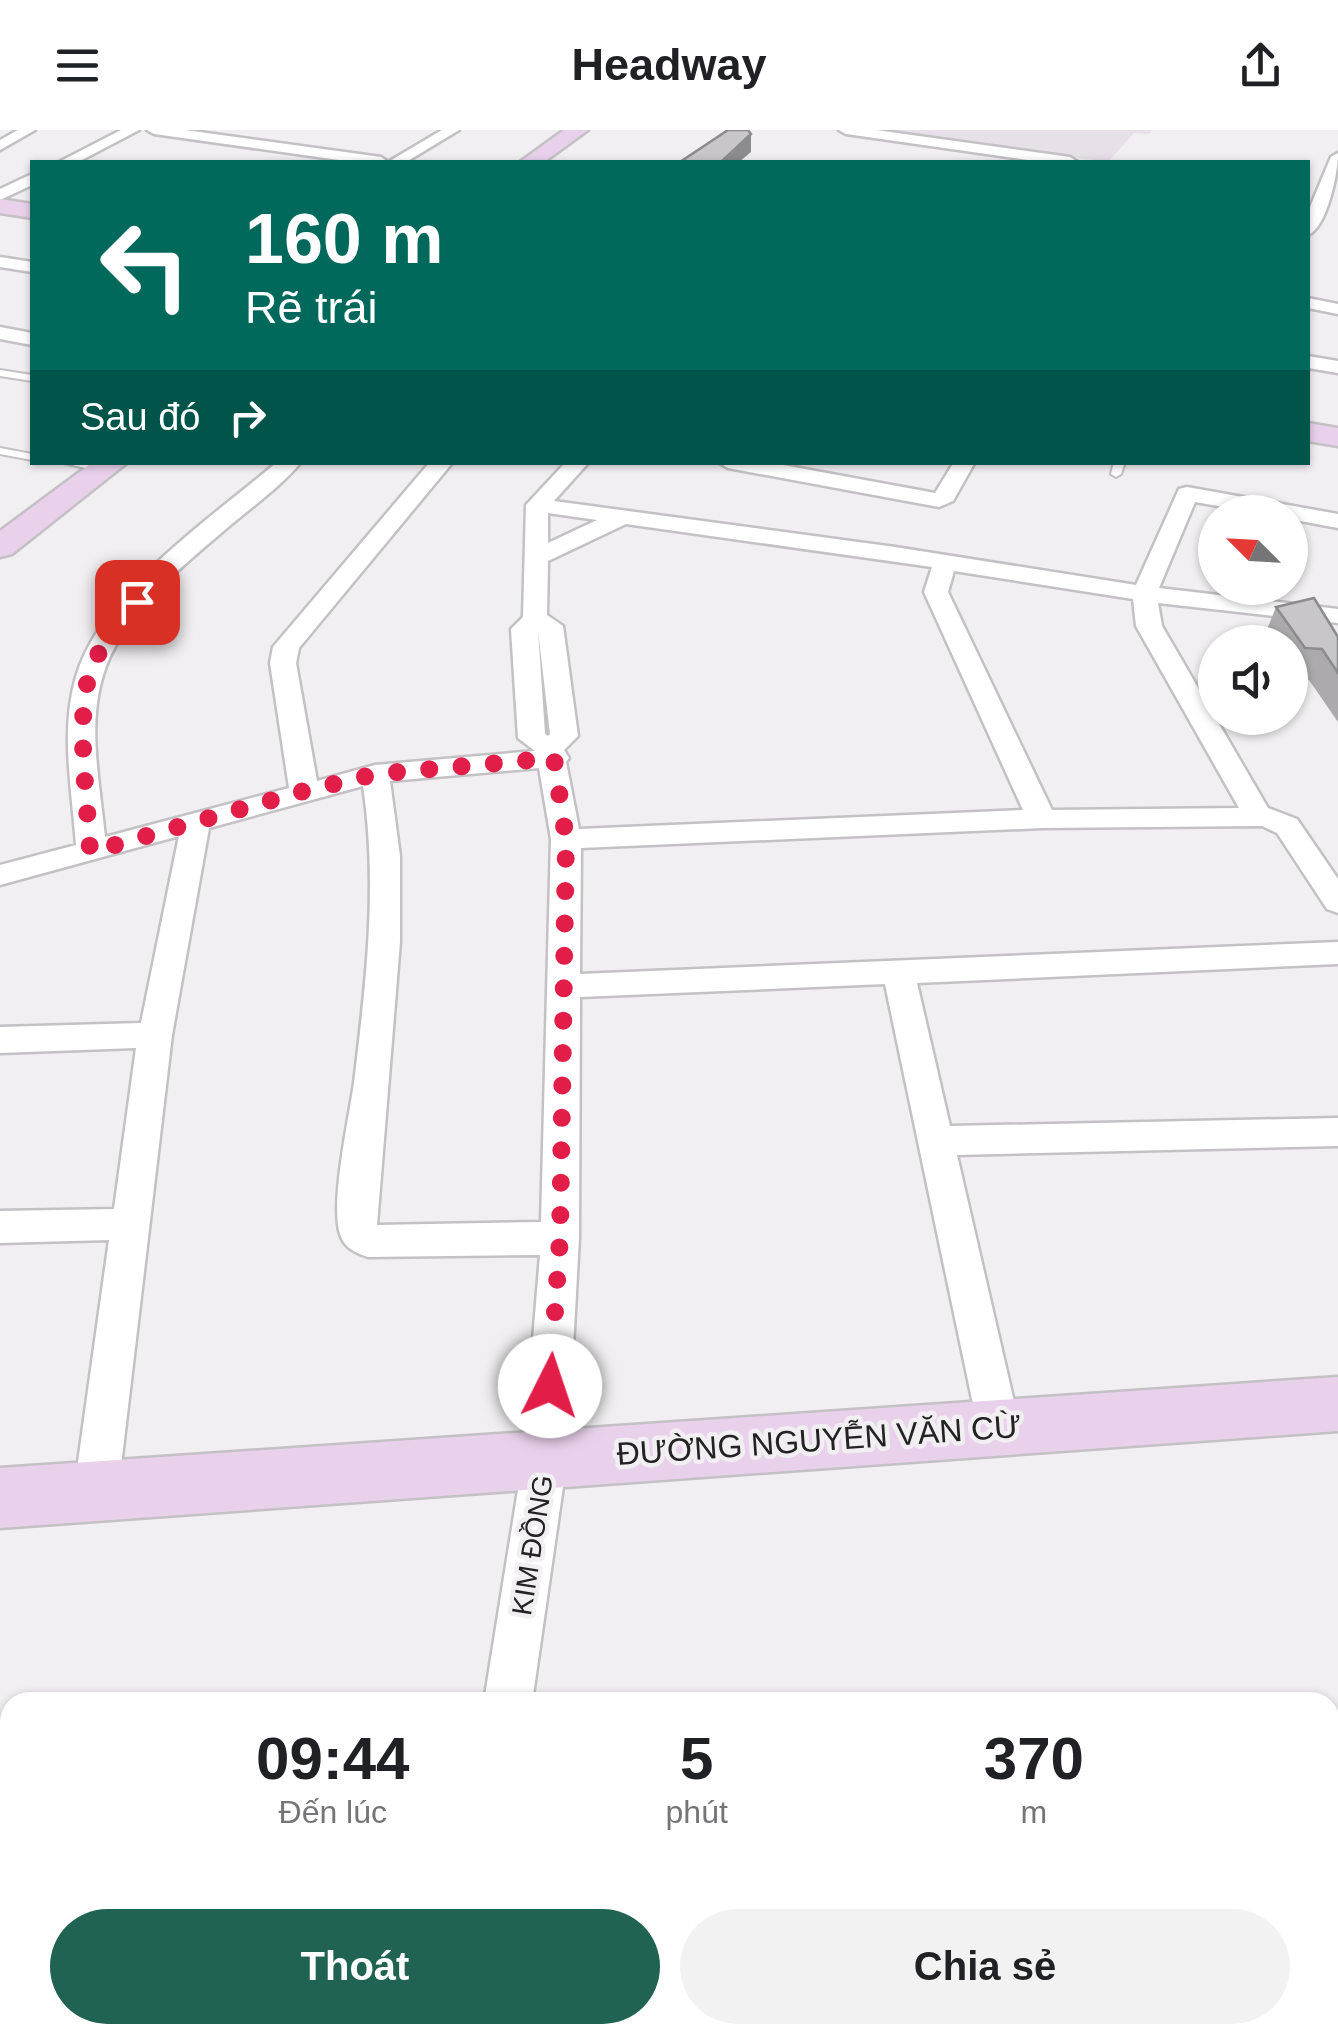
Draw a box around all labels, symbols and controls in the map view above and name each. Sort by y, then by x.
icon: menu [50,38,105,93]
icon: share [1233,38,1288,93]
text: Headway [571,39,767,90]
icon: left [80,200,210,330]
text: 160 m [245,200,443,278]
text: Rẽ trái [245,282,378,333]
icon: right [220,390,275,445]
text: Sau đó [80,396,200,438]
north arrow [1198,495,1308,605]
map controls [1198,495,1308,735]
pin [95,560,180,645]
icon: arrive [110,575,165,630]
button: sound [1198,625,1308,735]
position arrow [498,1334,602,1438]
street label: ĐƯỜNG NGUYỄN VĂN CỪ [615,1408,1023,1472]
street label: KIM ĐỒNG [506,1473,559,1617]
text: 09:44 [256,1725,410,1792]
text: 5 [680,1725,713,1792]
text: 370 [984,1725,1084,1792]
text: Đến lúc [279,1794,387,1830]
text: phút [666,1794,728,1830]
text: m [1021,1794,1047,1830]
button: Thoát [50,1909,660,2024]
button: Chia sẻ [680,1909,1290,2024]

